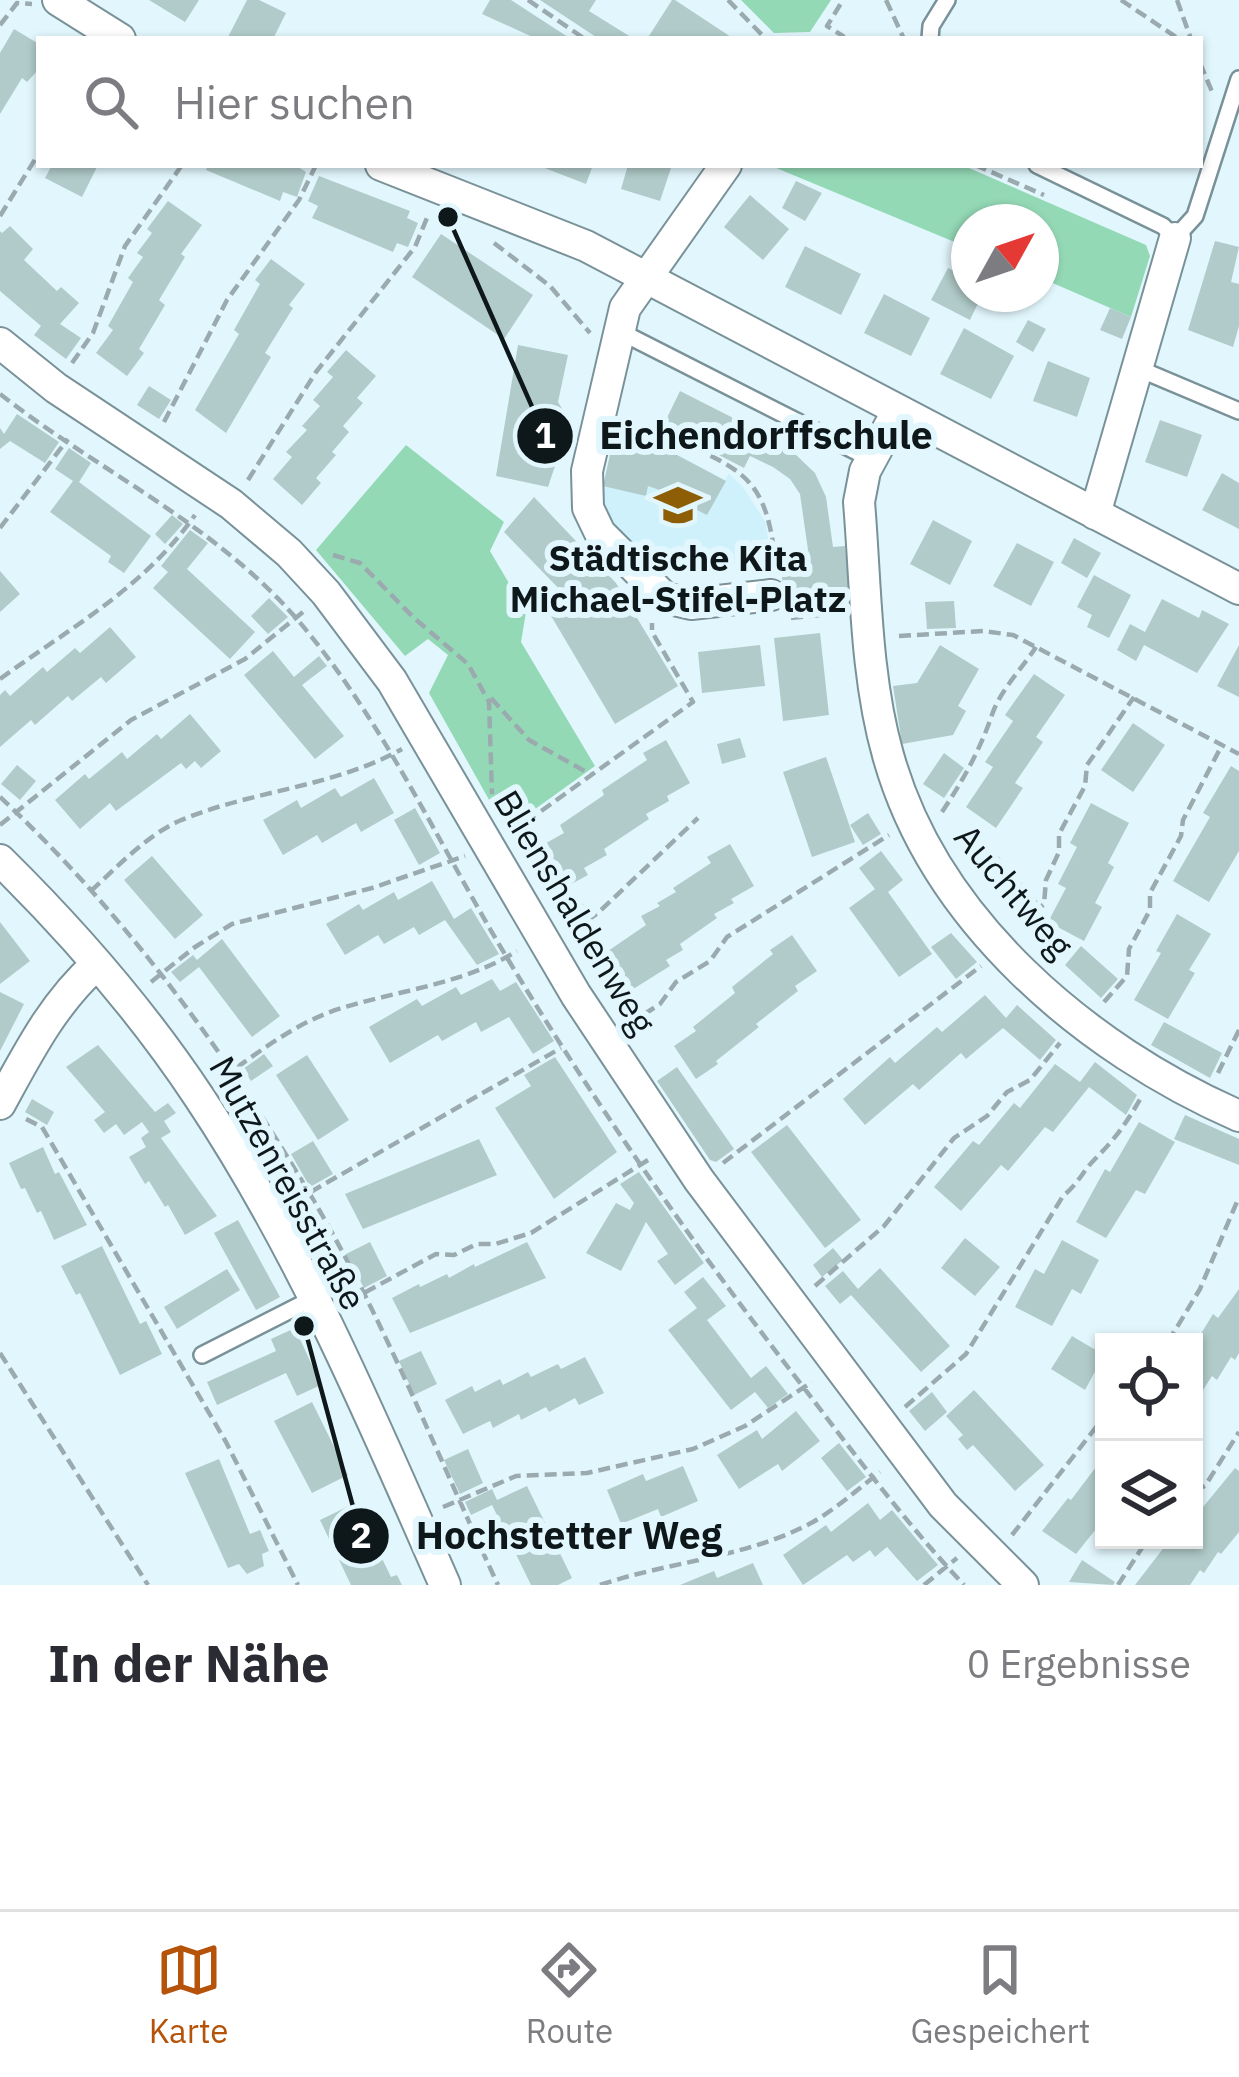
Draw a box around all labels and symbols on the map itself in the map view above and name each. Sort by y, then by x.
north arrow [951,204,1059,312]
callout: Eichendorffschule [515,398,957,473]
text: Eichendorffschule [599,409,933,460]
text: 1 [534,411,556,458]
school or university icon: Städtische Kita Michael-Stifel-Platz [653,480,703,530]
place label: Städtische Kita Michael-Stifel-Platz [510,534,846,622]
street label: Blienshaldenweg [484,781,667,1042]
street label: Auchtweg [945,814,1084,967]
street label: Mutzenreisstraße [199,1048,378,1318]
callout: Hochstetter Weg [331,1498,746,1573]
text: Hochstetter Weg [416,1509,723,1560]
text: 2 [350,1511,372,1558]

